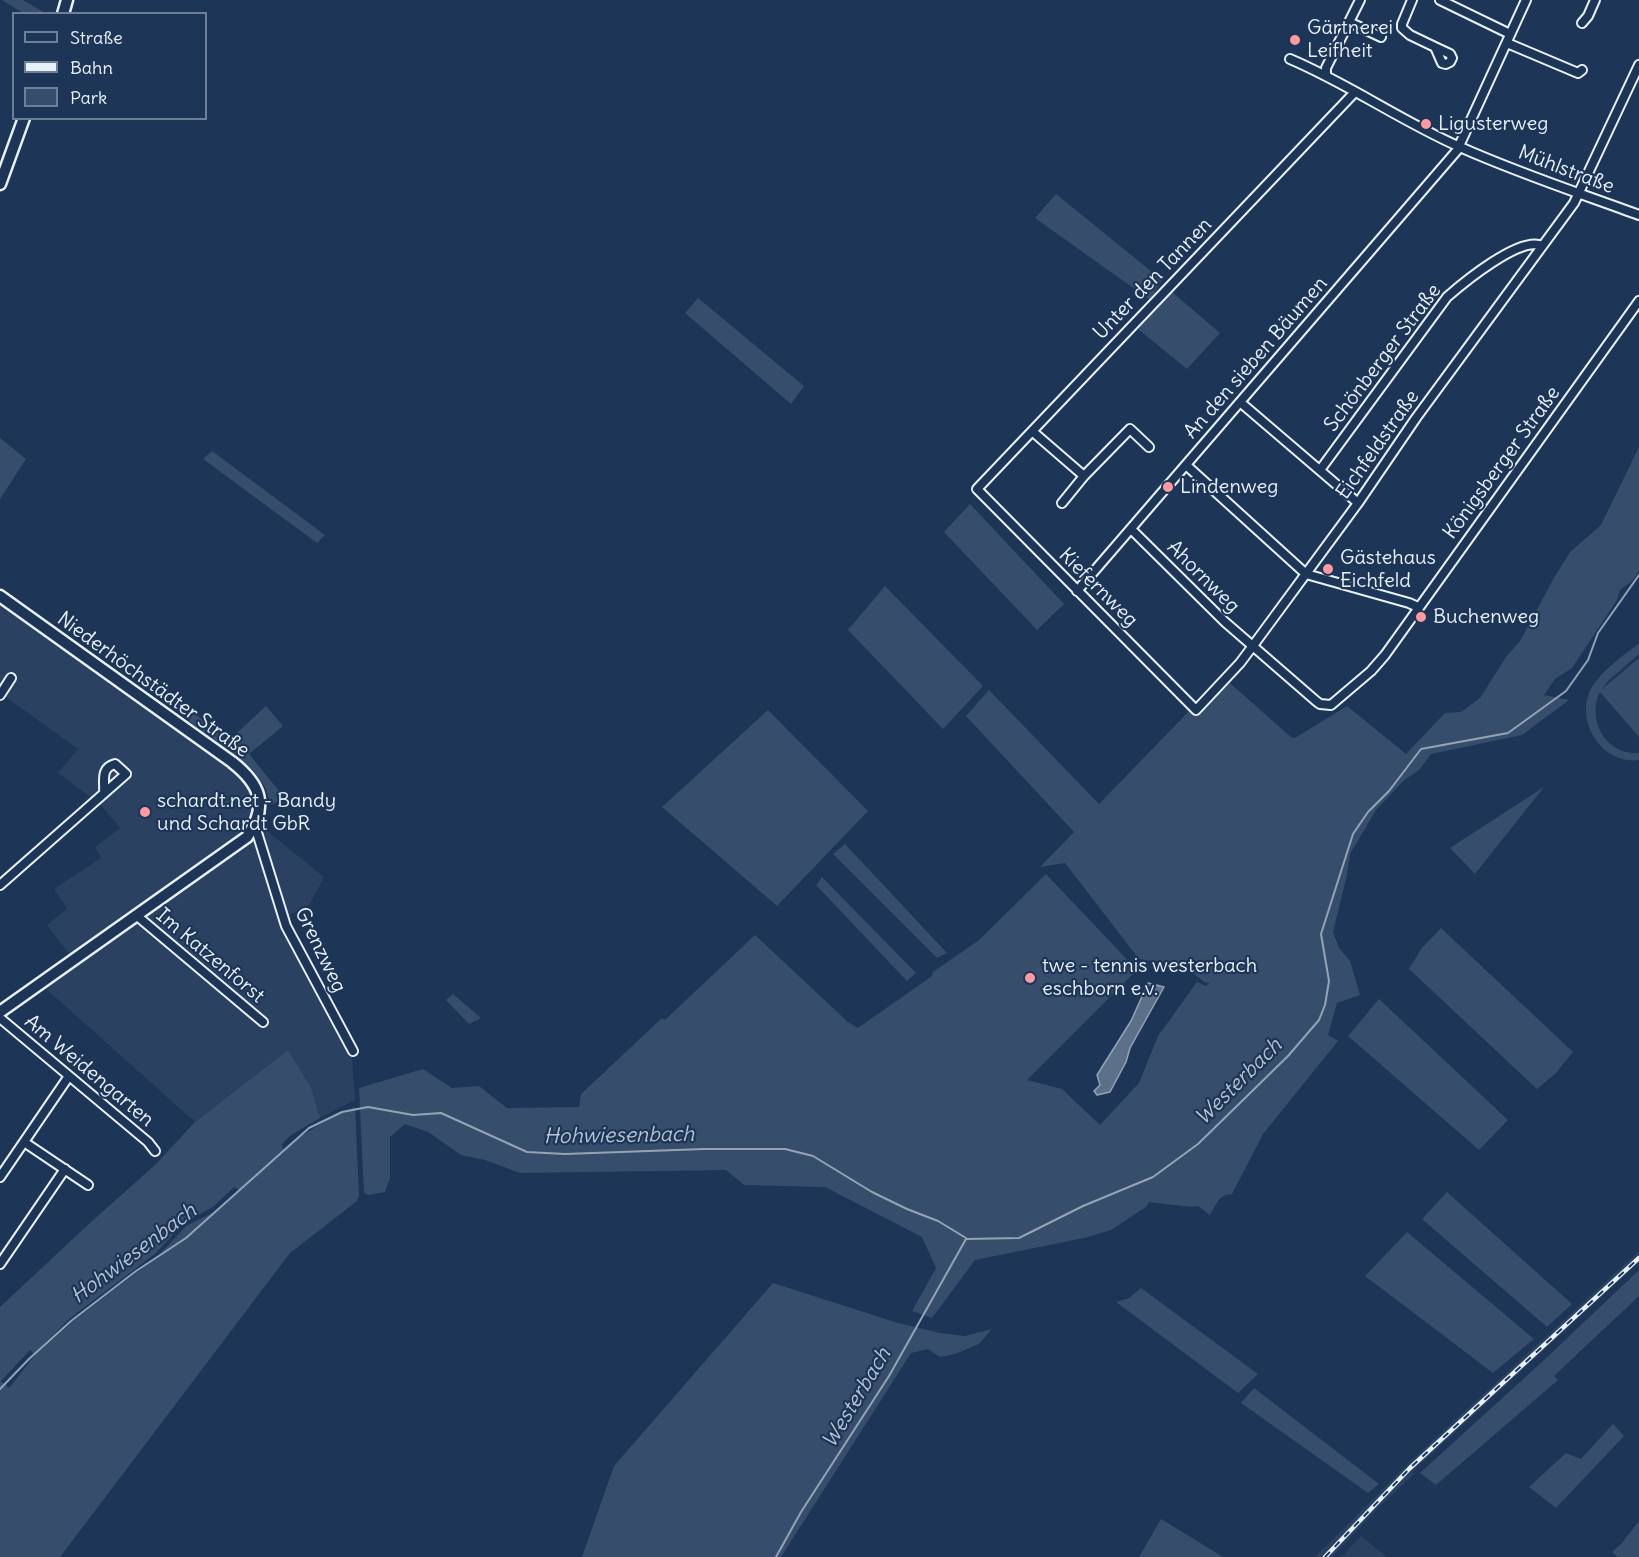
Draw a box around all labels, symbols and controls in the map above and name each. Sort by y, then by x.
legend [12,12,207,120]
place label: Gärtnerei Leifheit [1307,16,1393,63]
text: Straße [70,26,123,49]
marker: Gärtnerei Leifheit [1288,33,1302,47]
text: Bahn [70,56,113,79]
text: Park [70,86,107,109]
place label: Ligusterweg [1438,112,1548,136]
marker: Ligusterweg [1419,117,1433,131]
street label: Mühlstraße [1515,141,1617,199]
street label: Unter den Tannen [1089,213,1217,345]
street label: An den sieben Bäumen [1179,272,1333,444]
street label: Schönberger Straße [1320,279,1446,437]
street label: Königsberger Straße [1439,382,1565,544]
street label: Eichfeldstraße [1332,386,1424,504]
place label: Lindenweg [1180,475,1278,499]
marker: Lindenweg [1161,480,1175,494]
street label: Ahornweg [1162,536,1244,618]
street label: Kiefernweg [1054,544,1142,632]
place label: Gästehaus Eichfeld [1340,546,1436,593]
marker: Gästehaus Eichfeld [1321,562,1335,576]
place label: Buchenweg [1433,605,1539,629]
street label: Niederhöchstädter Straße [52,607,254,763]
marker: Buchenweg [1414,610,1428,624]
place label: schardt.net - Bandy und Schardt GbR [157,789,336,836]
marker: schardt.net - Bandy und Schardt GbR [138,805,152,819]
street label: Im Katzenforst [151,904,269,1008]
street label: Grenzweg [289,904,351,996]
place label: twe - tennis westerbach eschborn e.v. [1042,954,1257,1001]
marker: twe - tennis westerbach eschborn e.v. [1023,971,1037,985]
street label: Am Weidengarten [19,1010,159,1132]
water label: Westerbach [1190,1033,1288,1131]
water label: Hohwiesenbach [543,1122,695,1150]
water label: Hohwiesenbach [66,1199,202,1309]
water label: Westerbach [817,1343,897,1453]

